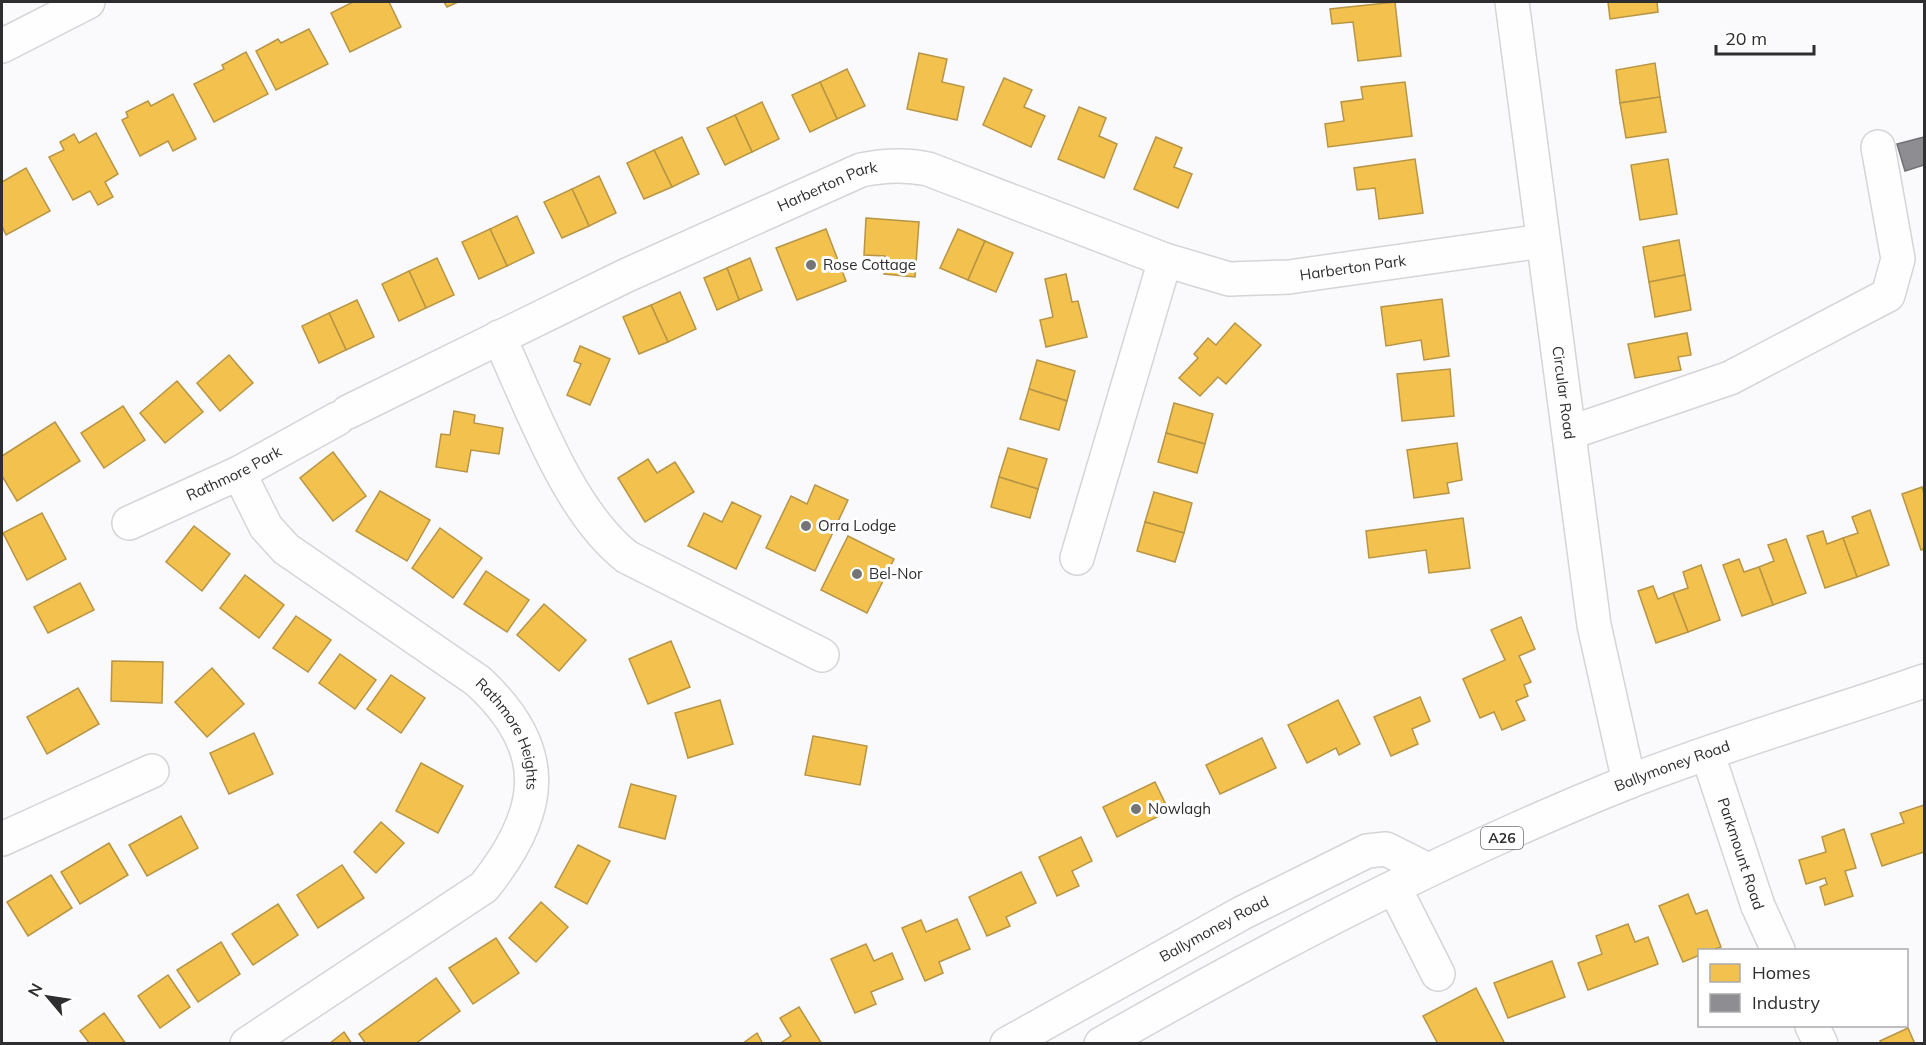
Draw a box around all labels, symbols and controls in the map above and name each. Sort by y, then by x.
scale bar [1716,18,1814,56]
text: 20 m [1725,27,1767,50]
street label: Harberton Park [774,157,879,215]
street label: Harberton Park [1298,250,1407,284]
place label: Rose Cottage [823,255,916,274]
marker: Rose Cottage [804,258,818,272]
street label: Circular Road [1548,345,1579,440]
street label: Rathmore Park [183,441,285,505]
place label: Orra Lodge [818,516,896,535]
marker: Orra Lodge [799,519,813,533]
place label: Bel-Nor [869,564,923,583]
marker: Bel-Nor [850,567,864,581]
street label: Rathmore Heights [472,674,542,791]
street label: Ballymoney Road [1611,736,1732,796]
street label: Parkmount Road [1714,795,1769,912]
place label: Nowlagh [1148,799,1211,818]
marker: Nowlagh [1129,802,1143,816]
road number: A26 [1481,827,1523,849]
street label: Ballymoney Road [1156,891,1272,966]
legend [1698,949,1908,1027]
text: Homes [1752,961,1811,984]
north arrow [18,967,78,1027]
text: N [23,980,47,1000]
text: Industry [1752,991,1821,1014]

